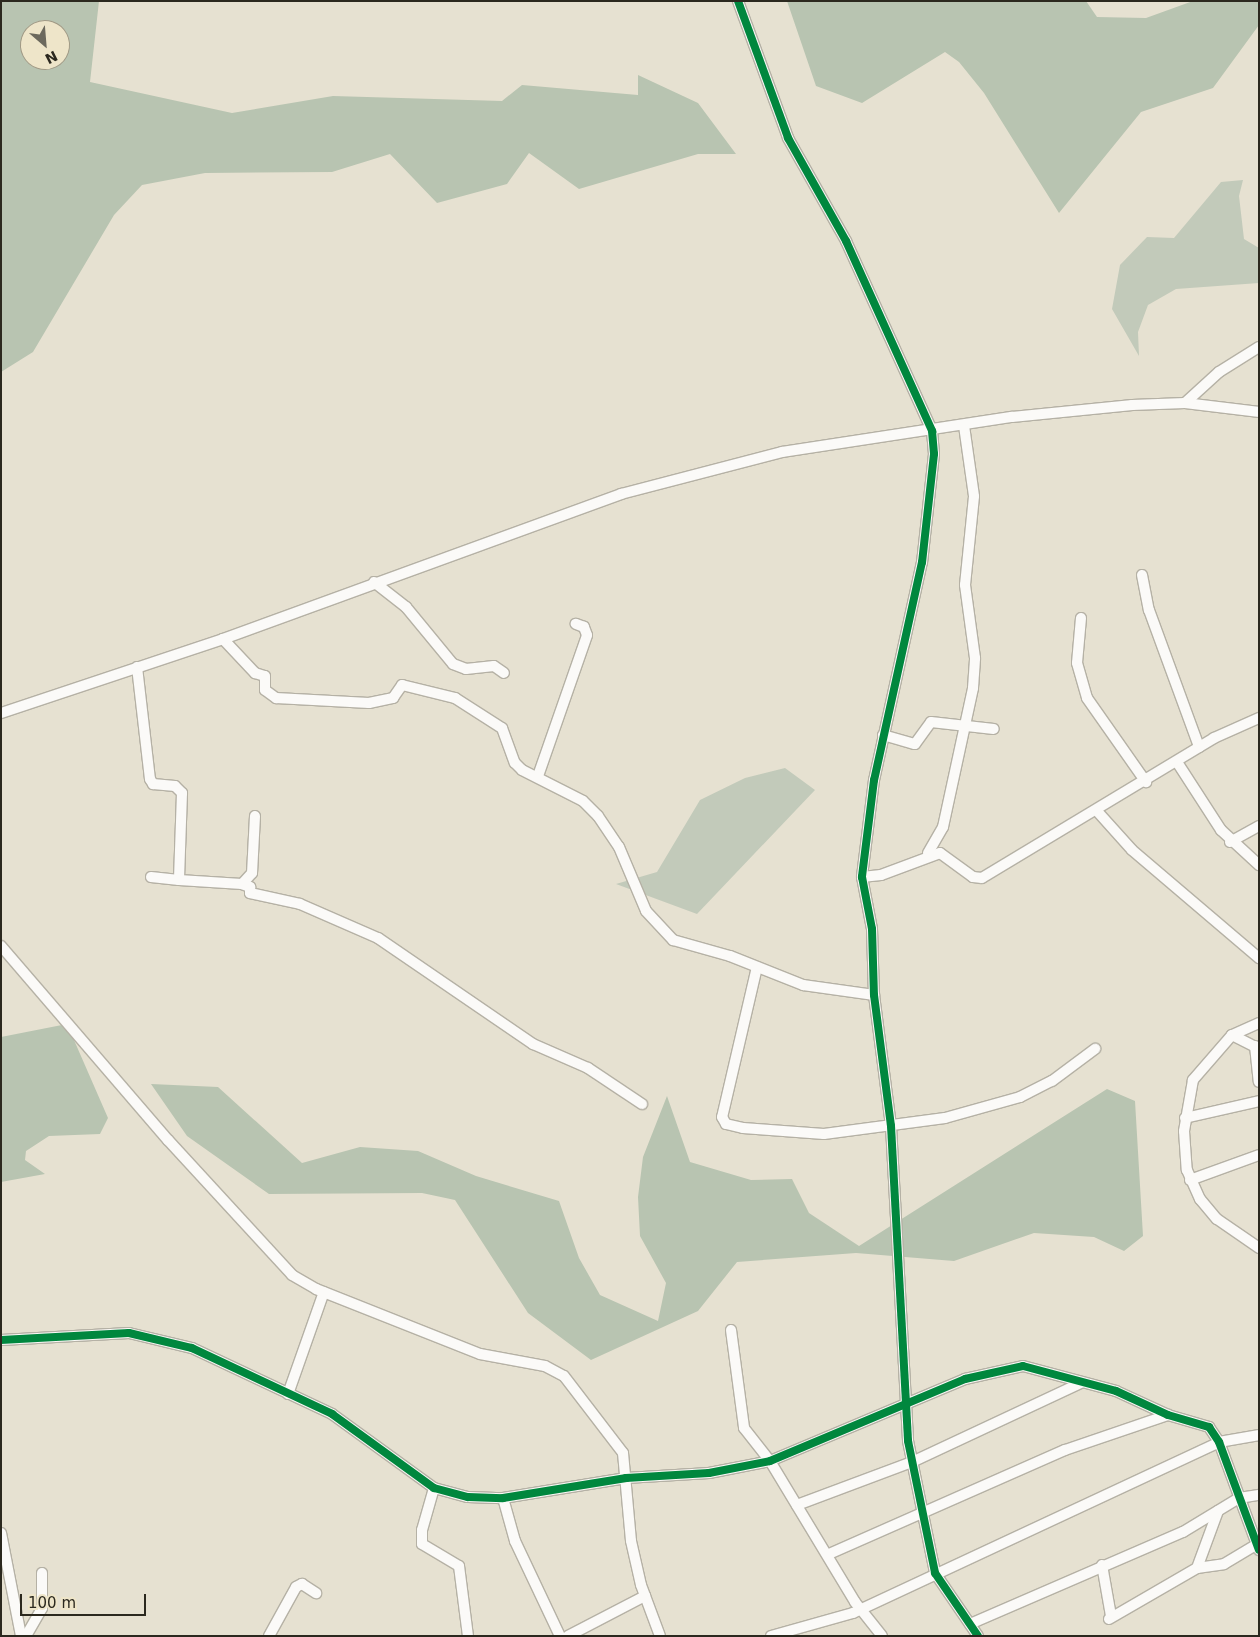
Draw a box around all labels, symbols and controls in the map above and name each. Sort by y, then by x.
north arrow [20,20,70,70]
text: N [43,48,60,67]
scale bar [22,1584,149,1616]
text: 100 m [28,1594,76,1612]

